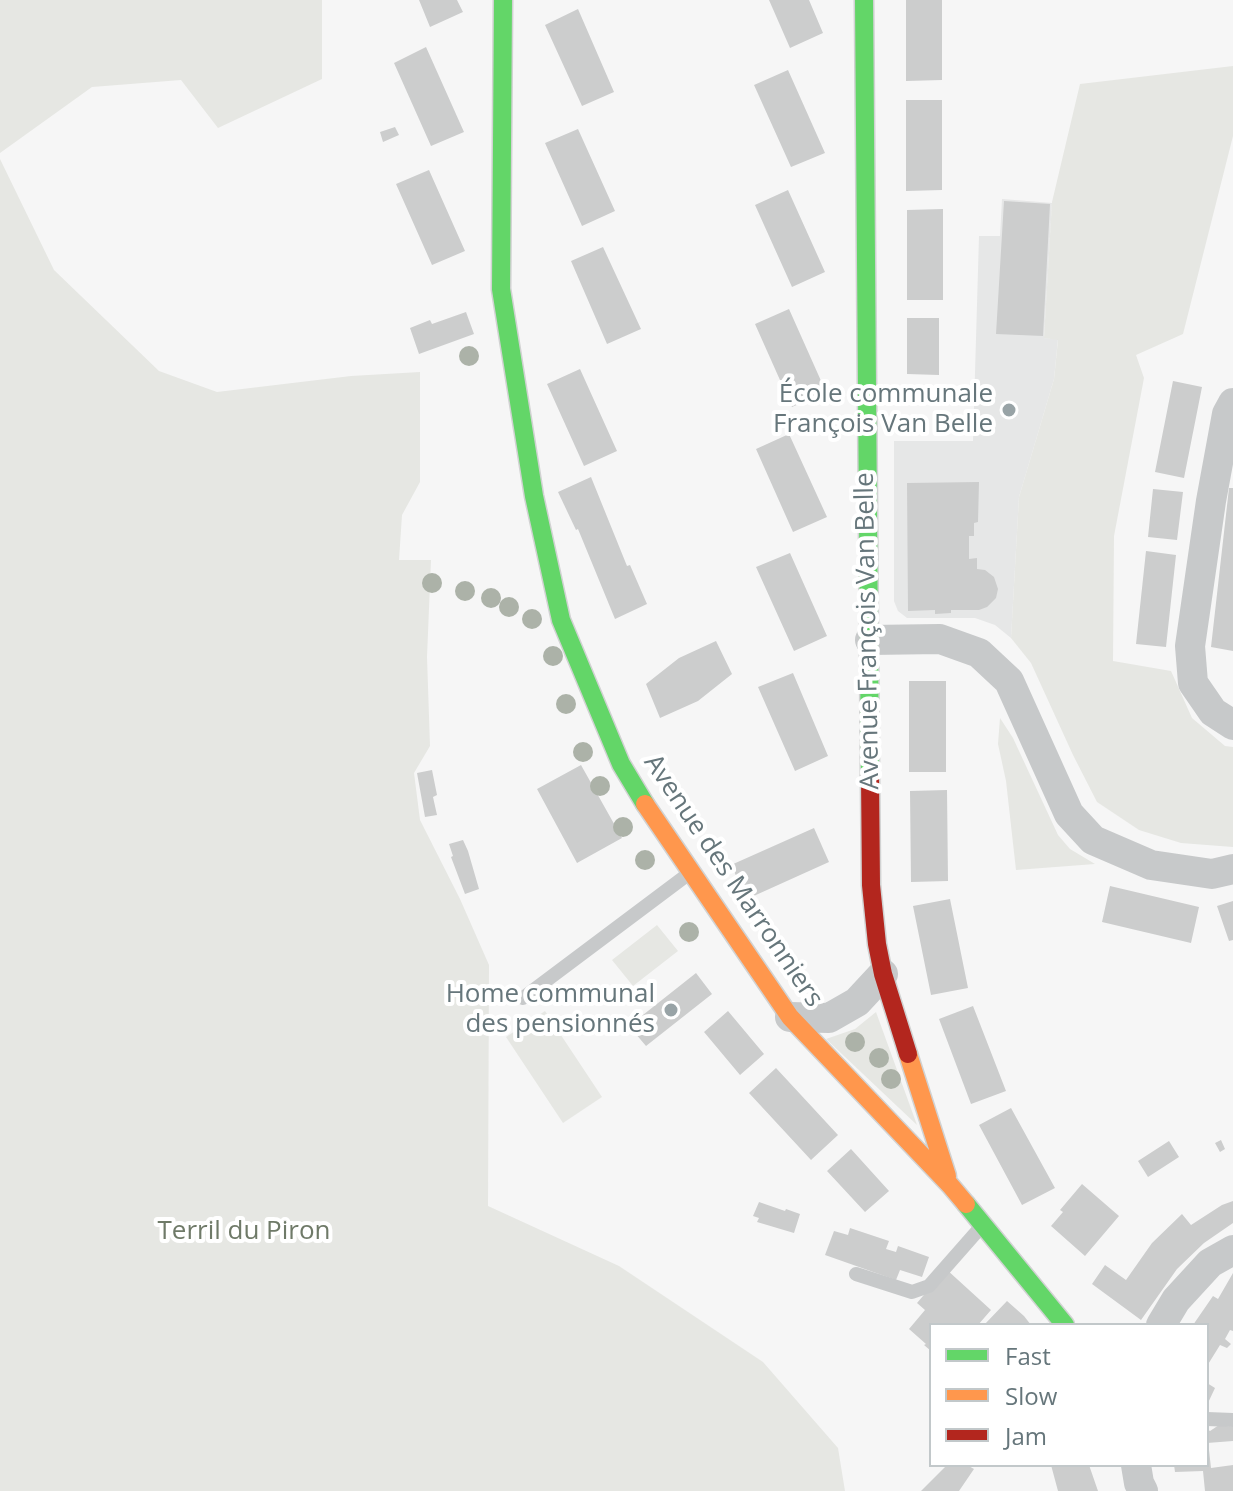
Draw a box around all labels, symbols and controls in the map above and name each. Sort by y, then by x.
place label: École communale François Van Belle [773,379,993,440]
marker: École communale François Van Belle [1000,401,1018,419]
street label: Avenue François Van Belle [850,472,886,790]
street label: Avenue des Marronniers [637,749,829,1013]
place label: Home communal des pensionnés [446,979,655,1040]
marker: Home communal des pensionnés [662,1001,680,1019]
park label: Terril du Piron [157,1216,331,1248]
legend [929,1323,1209,1467]
text: Fast [1005,1339,1051,1372]
text: Slow [1005,1379,1057,1412]
text: Jam [1005,1419,1047,1452]

